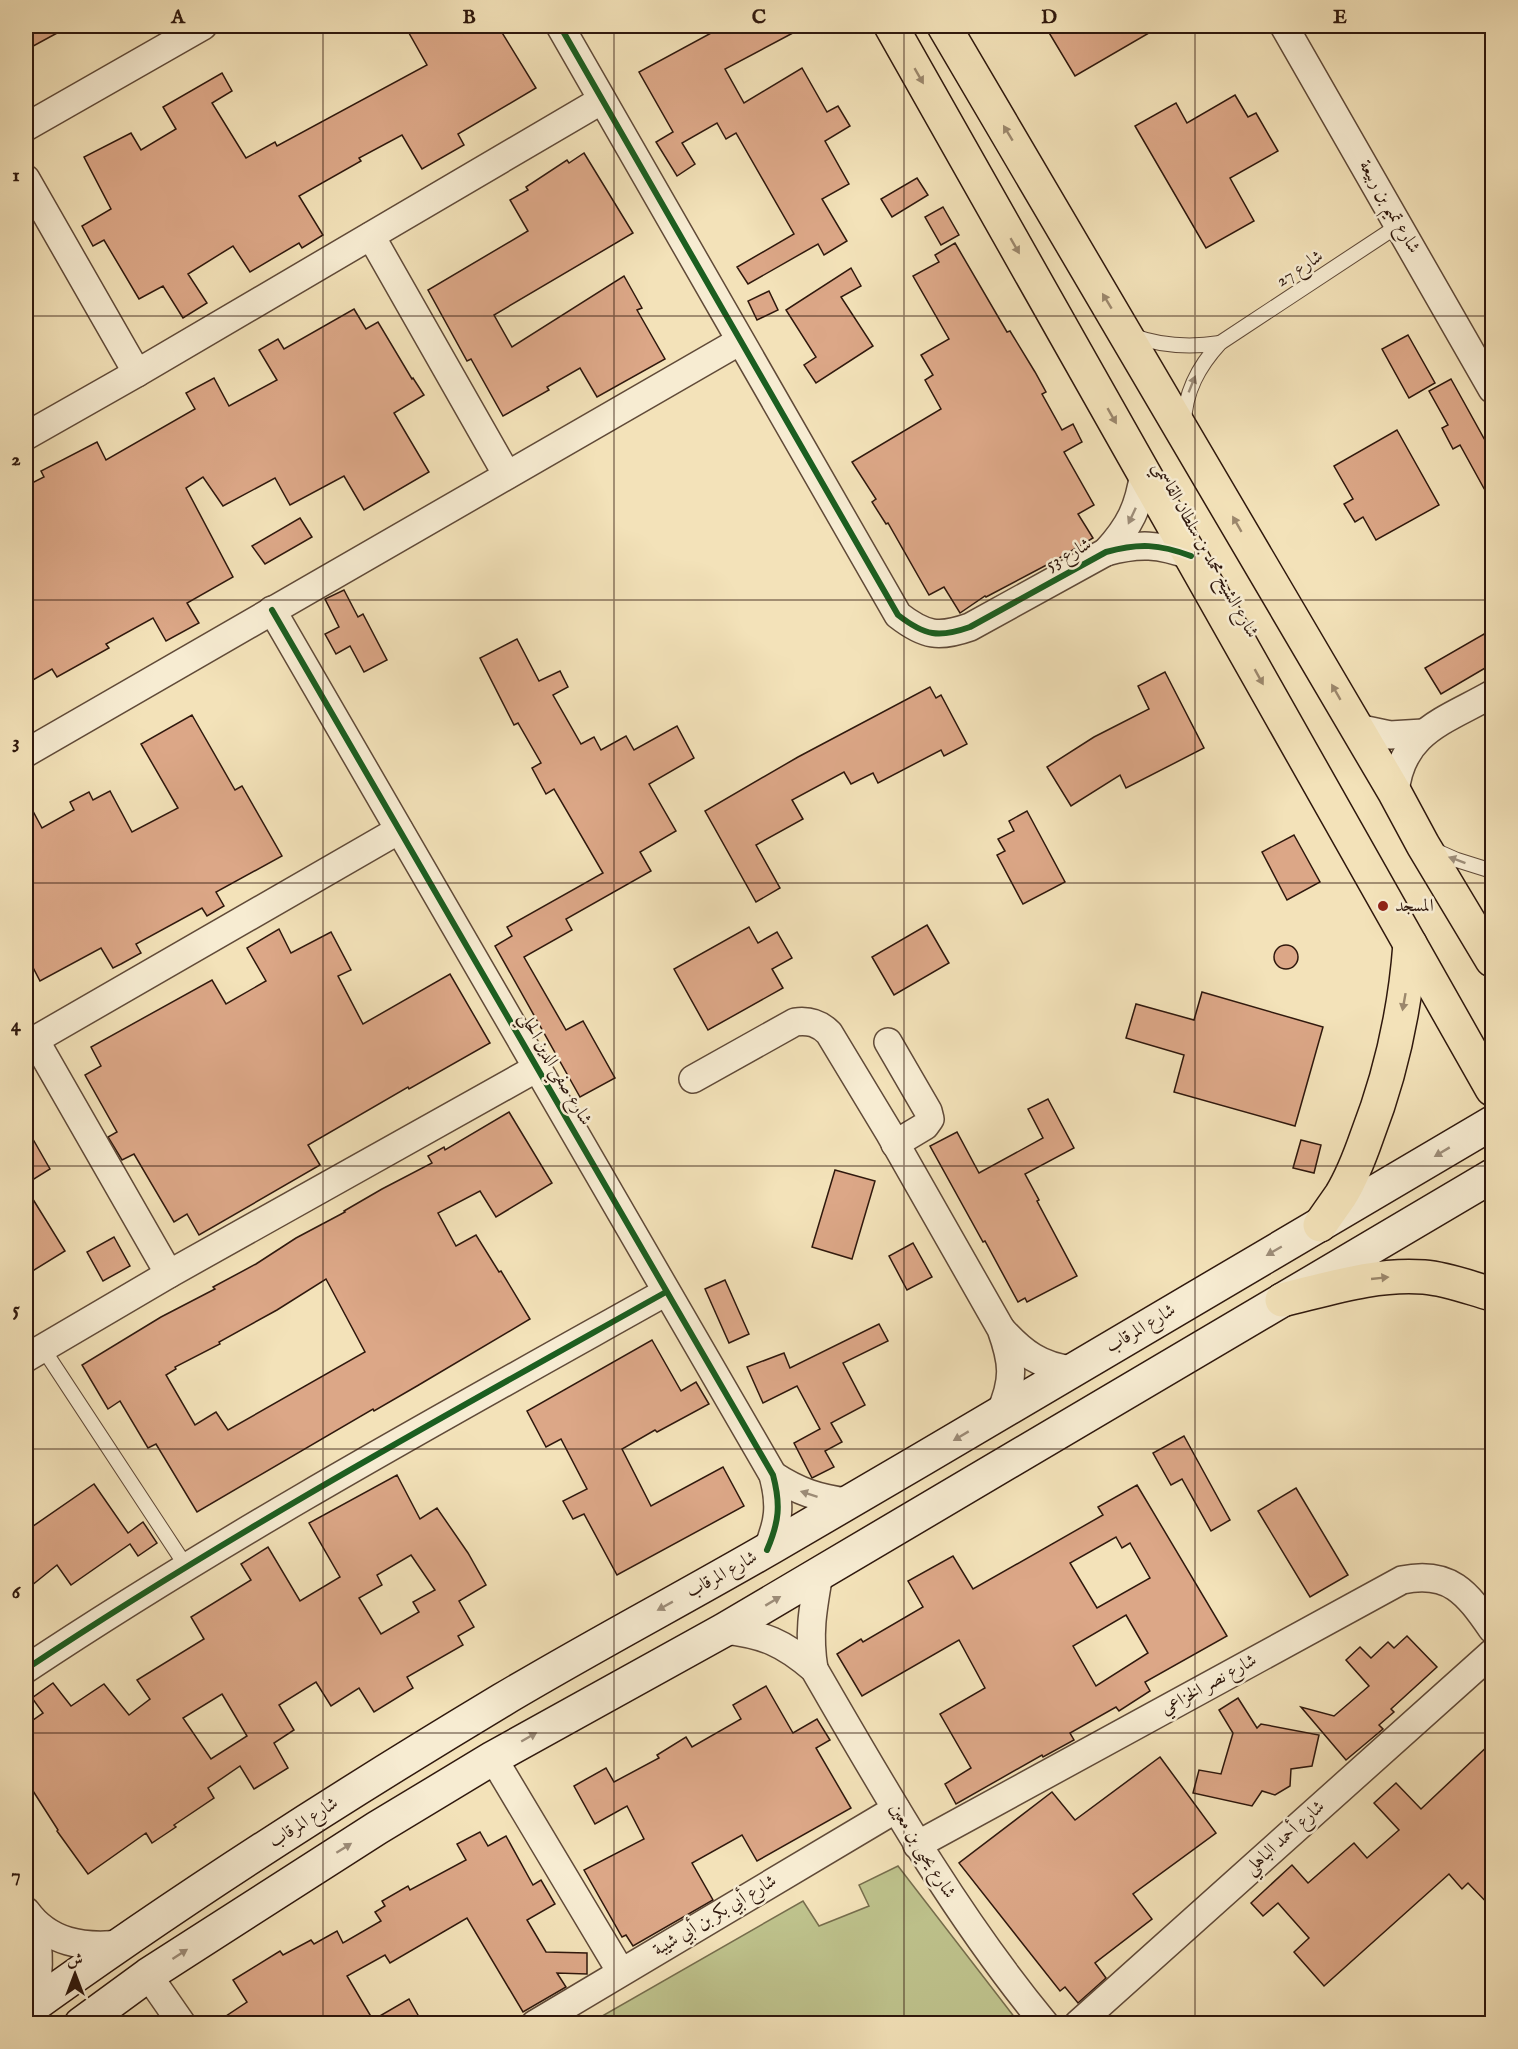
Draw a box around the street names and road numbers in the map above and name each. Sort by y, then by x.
street label: شارع تميم بن ربيعة [1349,156,1425,260]
street label: شارع 27 [1272,245,1329,294]
street label: شارع الشيخ محمد بن سلطان القاسمي [1143,458,1263,644]
street label: شارع 53 [1042,533,1097,579]
street label: شارع صفي الدين الحلي [509,1008,597,1132]
street label: شارع المرقاب [1102,1299,1181,1361]
street label: شارع المرقاب [682,1546,763,1606]
street label: شارع نصر الخزاعي [1157,1649,1262,1723]
street label: شارع المرقاب [265,1792,344,1855]
street label: شارع أحمد الباهلي [1238,1794,1333,1883]
street label: شارع يحيى بن معين [882,1799,960,1904]
street label: شارع أبي بكر بن أبي شيبة [647,1867,782,1964]

